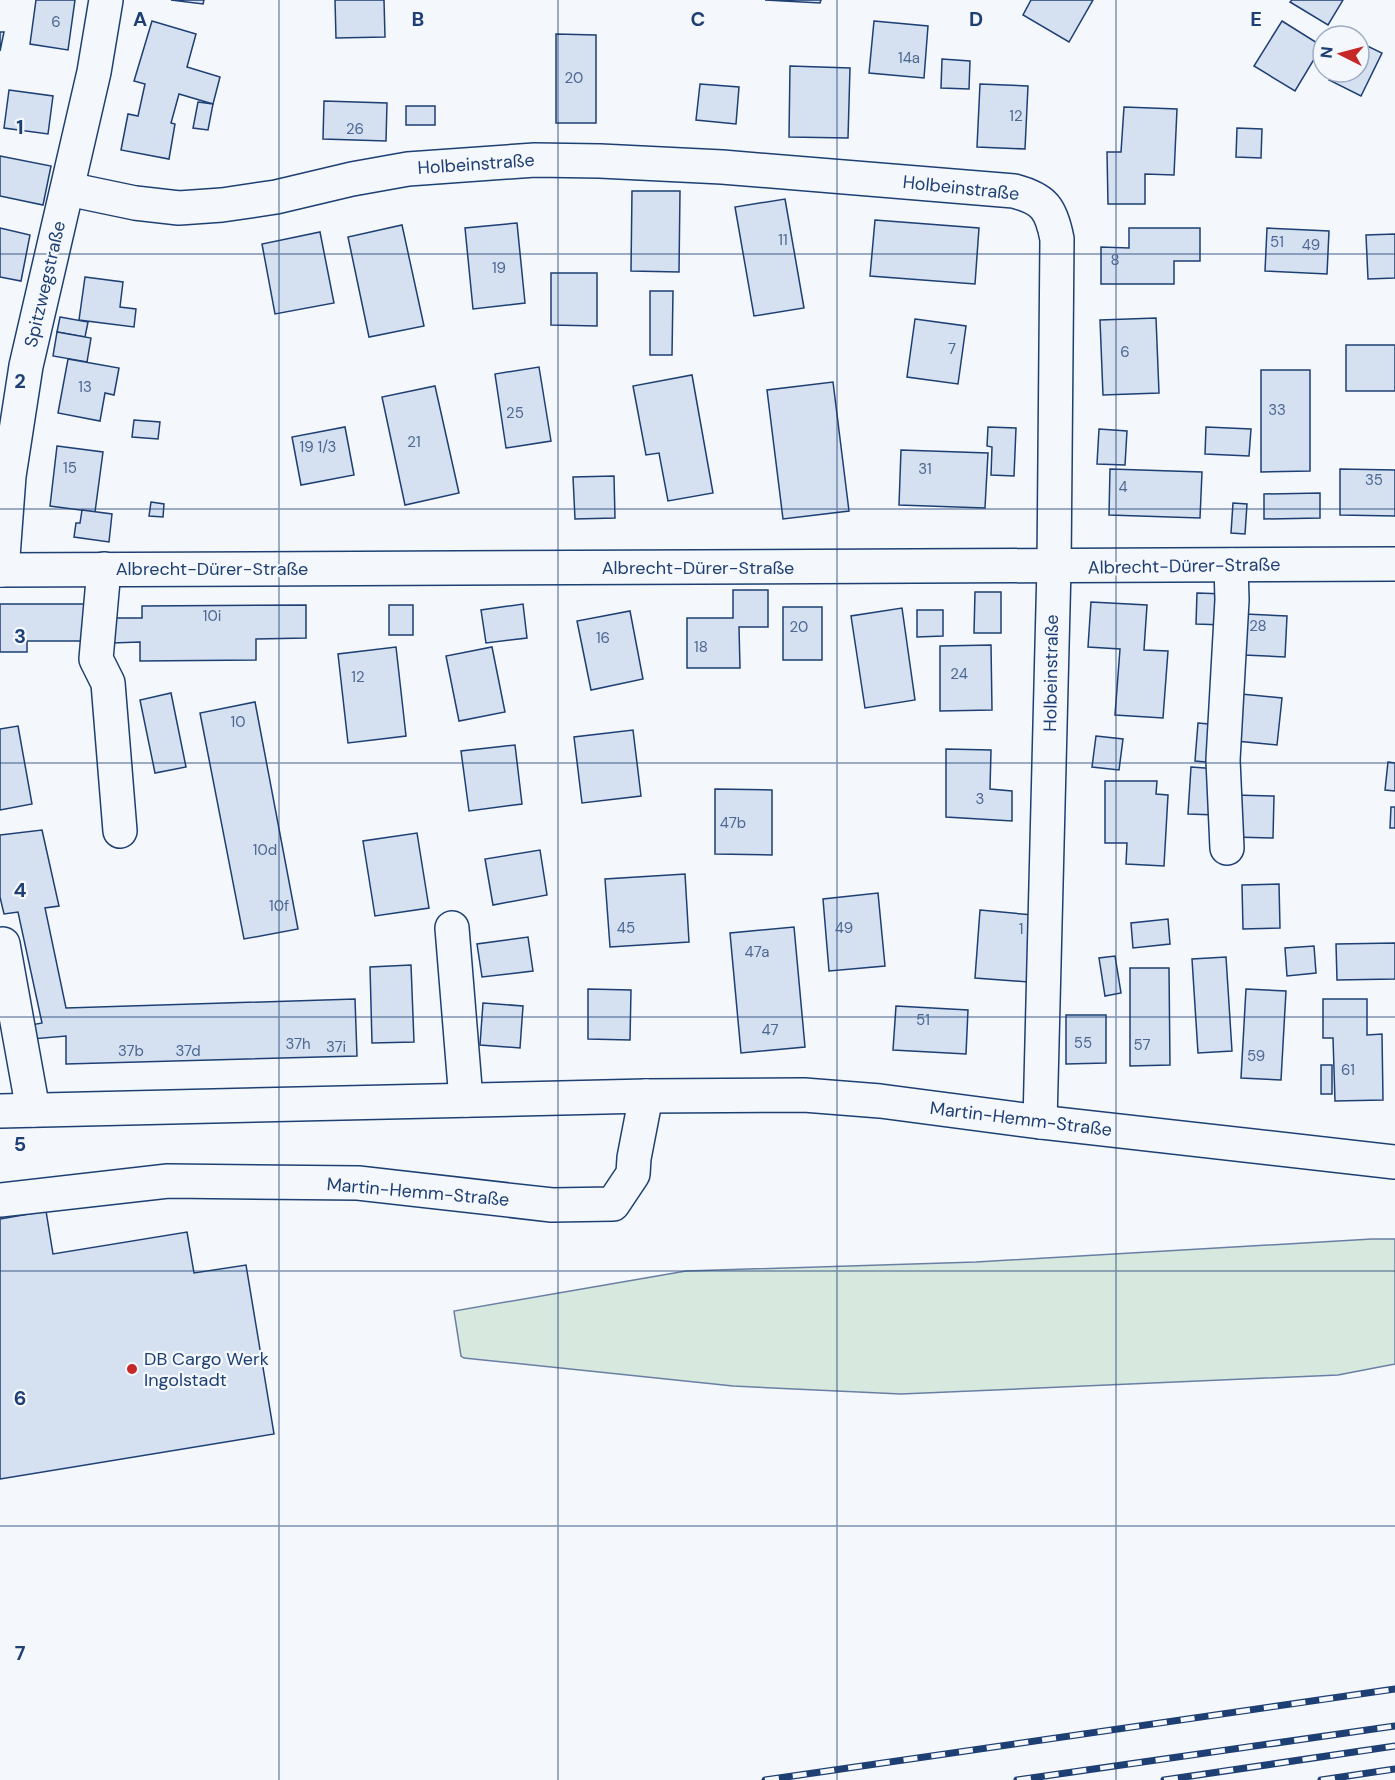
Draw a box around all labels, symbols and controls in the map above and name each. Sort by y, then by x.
text: A [133,6,147,32]
text: B [412,6,424,32]
text: C [691,6,705,32]
text: D [969,6,983,32]
text: E [1250,6,1262,32]
house number: 6 [51,12,61,32]
north arrow [1311,24,1371,84]
text: N [1316,46,1338,59]
house number: 14a [898,48,920,68]
house number: 20 [565,68,583,88]
house number: 12 [1009,106,1023,126]
text: 1 [16,114,24,140]
house number: 26 [346,119,364,139]
street label: Holbeinstraße [417,148,535,180]
street label: Holbeinstraße [902,170,1020,206]
street label: Spitzwegstraße [19,218,71,350]
house number: 11 [778,230,788,250]
house number: 51 [1270,232,1284,252]
house number: 49 [1302,235,1320,255]
house number: 8 [1110,250,1120,270]
house number: 19 [492,258,506,278]
house number: 7 [948,339,956,359]
house number: 6 [1120,342,1130,362]
text: 2 [14,368,26,394]
house number: 13 [78,377,92,397]
house number: 33 [1268,400,1286,420]
house number: 25 [506,403,524,423]
house number: 21 [407,432,421,452]
house number: 19 1/3 [300,437,336,457]
house number: 15 [63,458,77,478]
house number: 31 [918,459,932,479]
house number: 35 [1365,470,1383,490]
house number: 4 [1118,477,1128,497]
street label: Albrecht-Dürer-Straße [1087,552,1281,580]
street label: Albrecht-Dürer-Straße [602,556,794,580]
street label: Albrecht-Dürer-Straße [116,557,308,581]
house number: 10i [203,606,221,626]
street label: Holbeinstraße [1038,614,1064,732]
house number: 28 [1249,616,1267,636]
house number: 20 [790,617,808,637]
text: 3 [14,623,26,649]
house number: 16 [596,628,610,648]
house number: 18 [694,637,708,657]
house number: 24 [950,664,968,684]
house number: 12 [351,667,365,687]
house number: 10 [231,712,245,732]
house number: 3 [976,789,984,809]
house number: 47b [720,813,746,833]
house number: 10d [253,840,277,860]
text: 4 [14,877,27,903]
house number: 10f [269,896,289,916]
house number: 45 [617,918,635,938]
house number: 49 [835,918,853,938]
house number: 1 [1019,919,1023,939]
house number: 47a [745,942,769,962]
house number: 51 [916,1010,930,1030]
house number: 47 [761,1020,779,1040]
house number: 55 [1074,1033,1092,1053]
house number: 37h [285,1034,311,1054]
house number: 57 [1134,1035,1150,1055]
house number: 37i [326,1037,346,1057]
house number: 37b [118,1041,144,1061]
house number: 37d [175,1041,201,1061]
house number: 59 [1247,1046,1265,1066]
house number: 61 [1341,1060,1355,1080]
street label: Martin-Hemm-Straße [929,1096,1113,1142]
text: 5 [14,1131,26,1157]
street label: Martin-Hemm-Straße [326,1172,510,1212]
place label: DB Cargo Werk Ingolstadt [144,1347,269,1392]
marker: DB Cargo Werk Ingolstadt [125,1362,139,1376]
text: 6 [14,1385,26,1411]
text: 7 [15,1640,26,1666]

